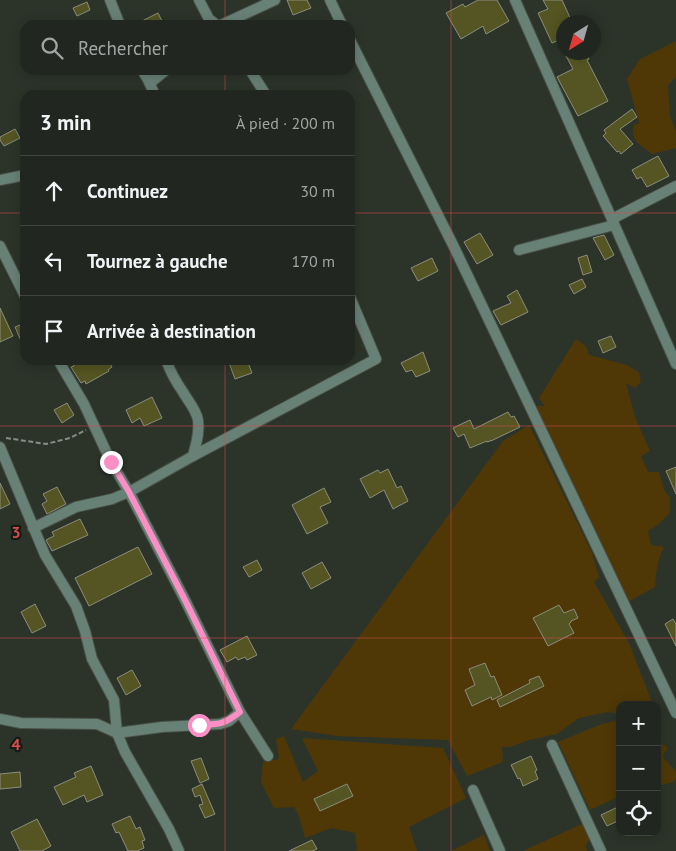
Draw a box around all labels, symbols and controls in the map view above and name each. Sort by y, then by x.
north arrow [556,15,601,60]
search box [20,20,355,75]
icon: search [38,34,66,62]
text: Rechercher [78,36,168,60]
text: 3 min [40,109,91,136]
text: À pied · 200 m [236,113,335,133]
icon: ahead [40,177,68,205]
text: Continuez [87,179,168,203]
text: 30 m [300,181,335,201]
icon: left [40,247,68,275]
text: Tournez à gauche [87,249,228,273]
text: 170 m [292,251,335,271]
icon: arrive [40,317,68,345]
text: Arrivée à destination [87,319,256,343]
route end [100,451,123,474]
text: 3 [11,522,21,542]
map controls [616,701,661,836]
button: + [616,701,661,746]
route start [188,714,211,737]
text: 4 [11,734,21,754]
button: − [616,746,661,791]
button: locate [616,791,661,836]

